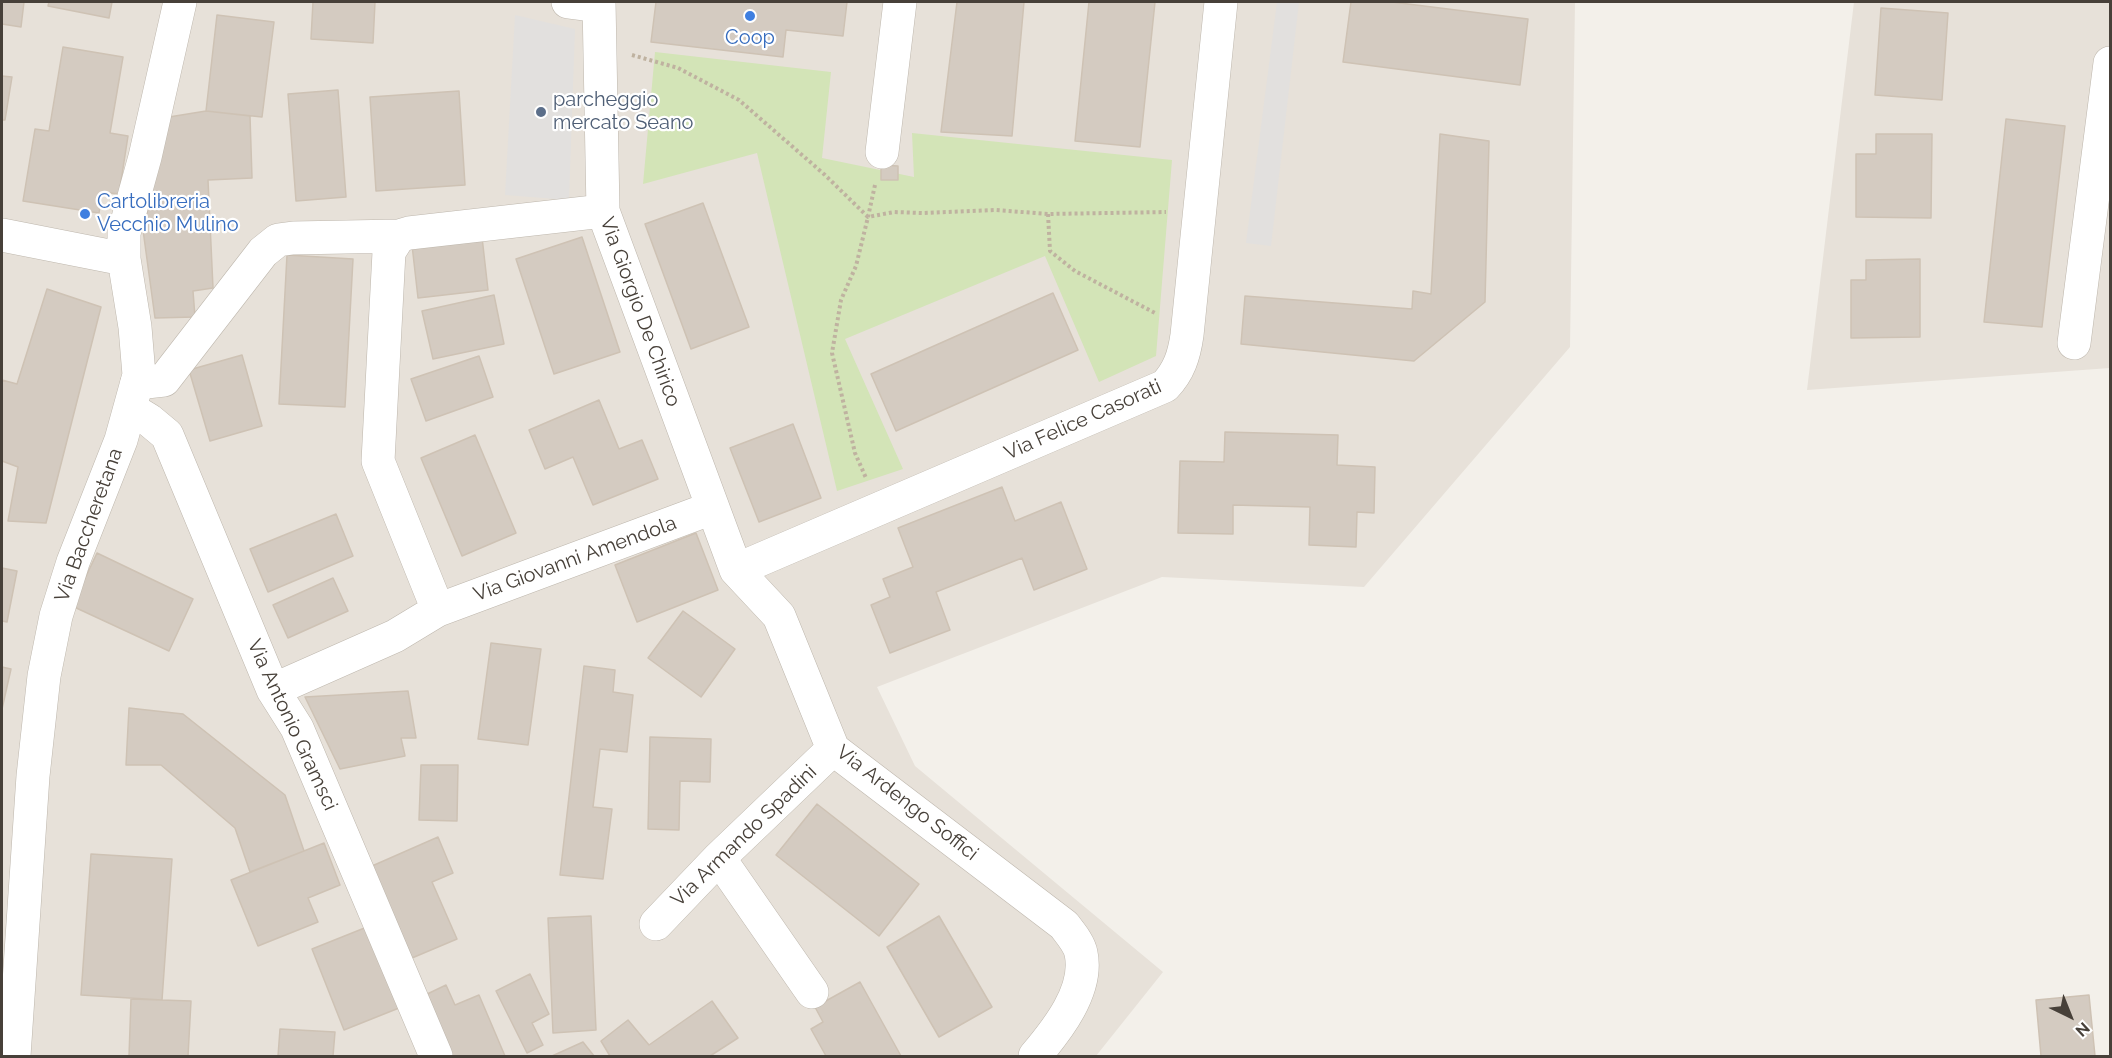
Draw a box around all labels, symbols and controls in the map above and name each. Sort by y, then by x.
marker: Coop [743,9,757,23]
place label: Coop [725,26,775,50]
place label: parcheggio mercato Seano [553,88,693,135]
marker: parcheggio mercato Seano [534,105,548,119]
place label: Cartolibreria Vecchio Mulino [97,190,239,237]
marker: Cartolibreria Vecchio Mulino [78,207,92,221]
street label: Via Giorgio De Chirico [595,214,685,410]
street label: Via Felice Casorati [1001,375,1165,465]
street label: Via Baccheretana [50,445,128,605]
street label: Via Giovanni Amendola [470,511,680,607]
street label: Via Antonio Gramsci [242,636,342,814]
street label: Via Ardengo Soffici [831,740,983,866]
street label: Via Armando Spadini [666,760,822,912]
north arrow [2040,986,2100,1046]
text: N [2072,1018,2094,1041]

